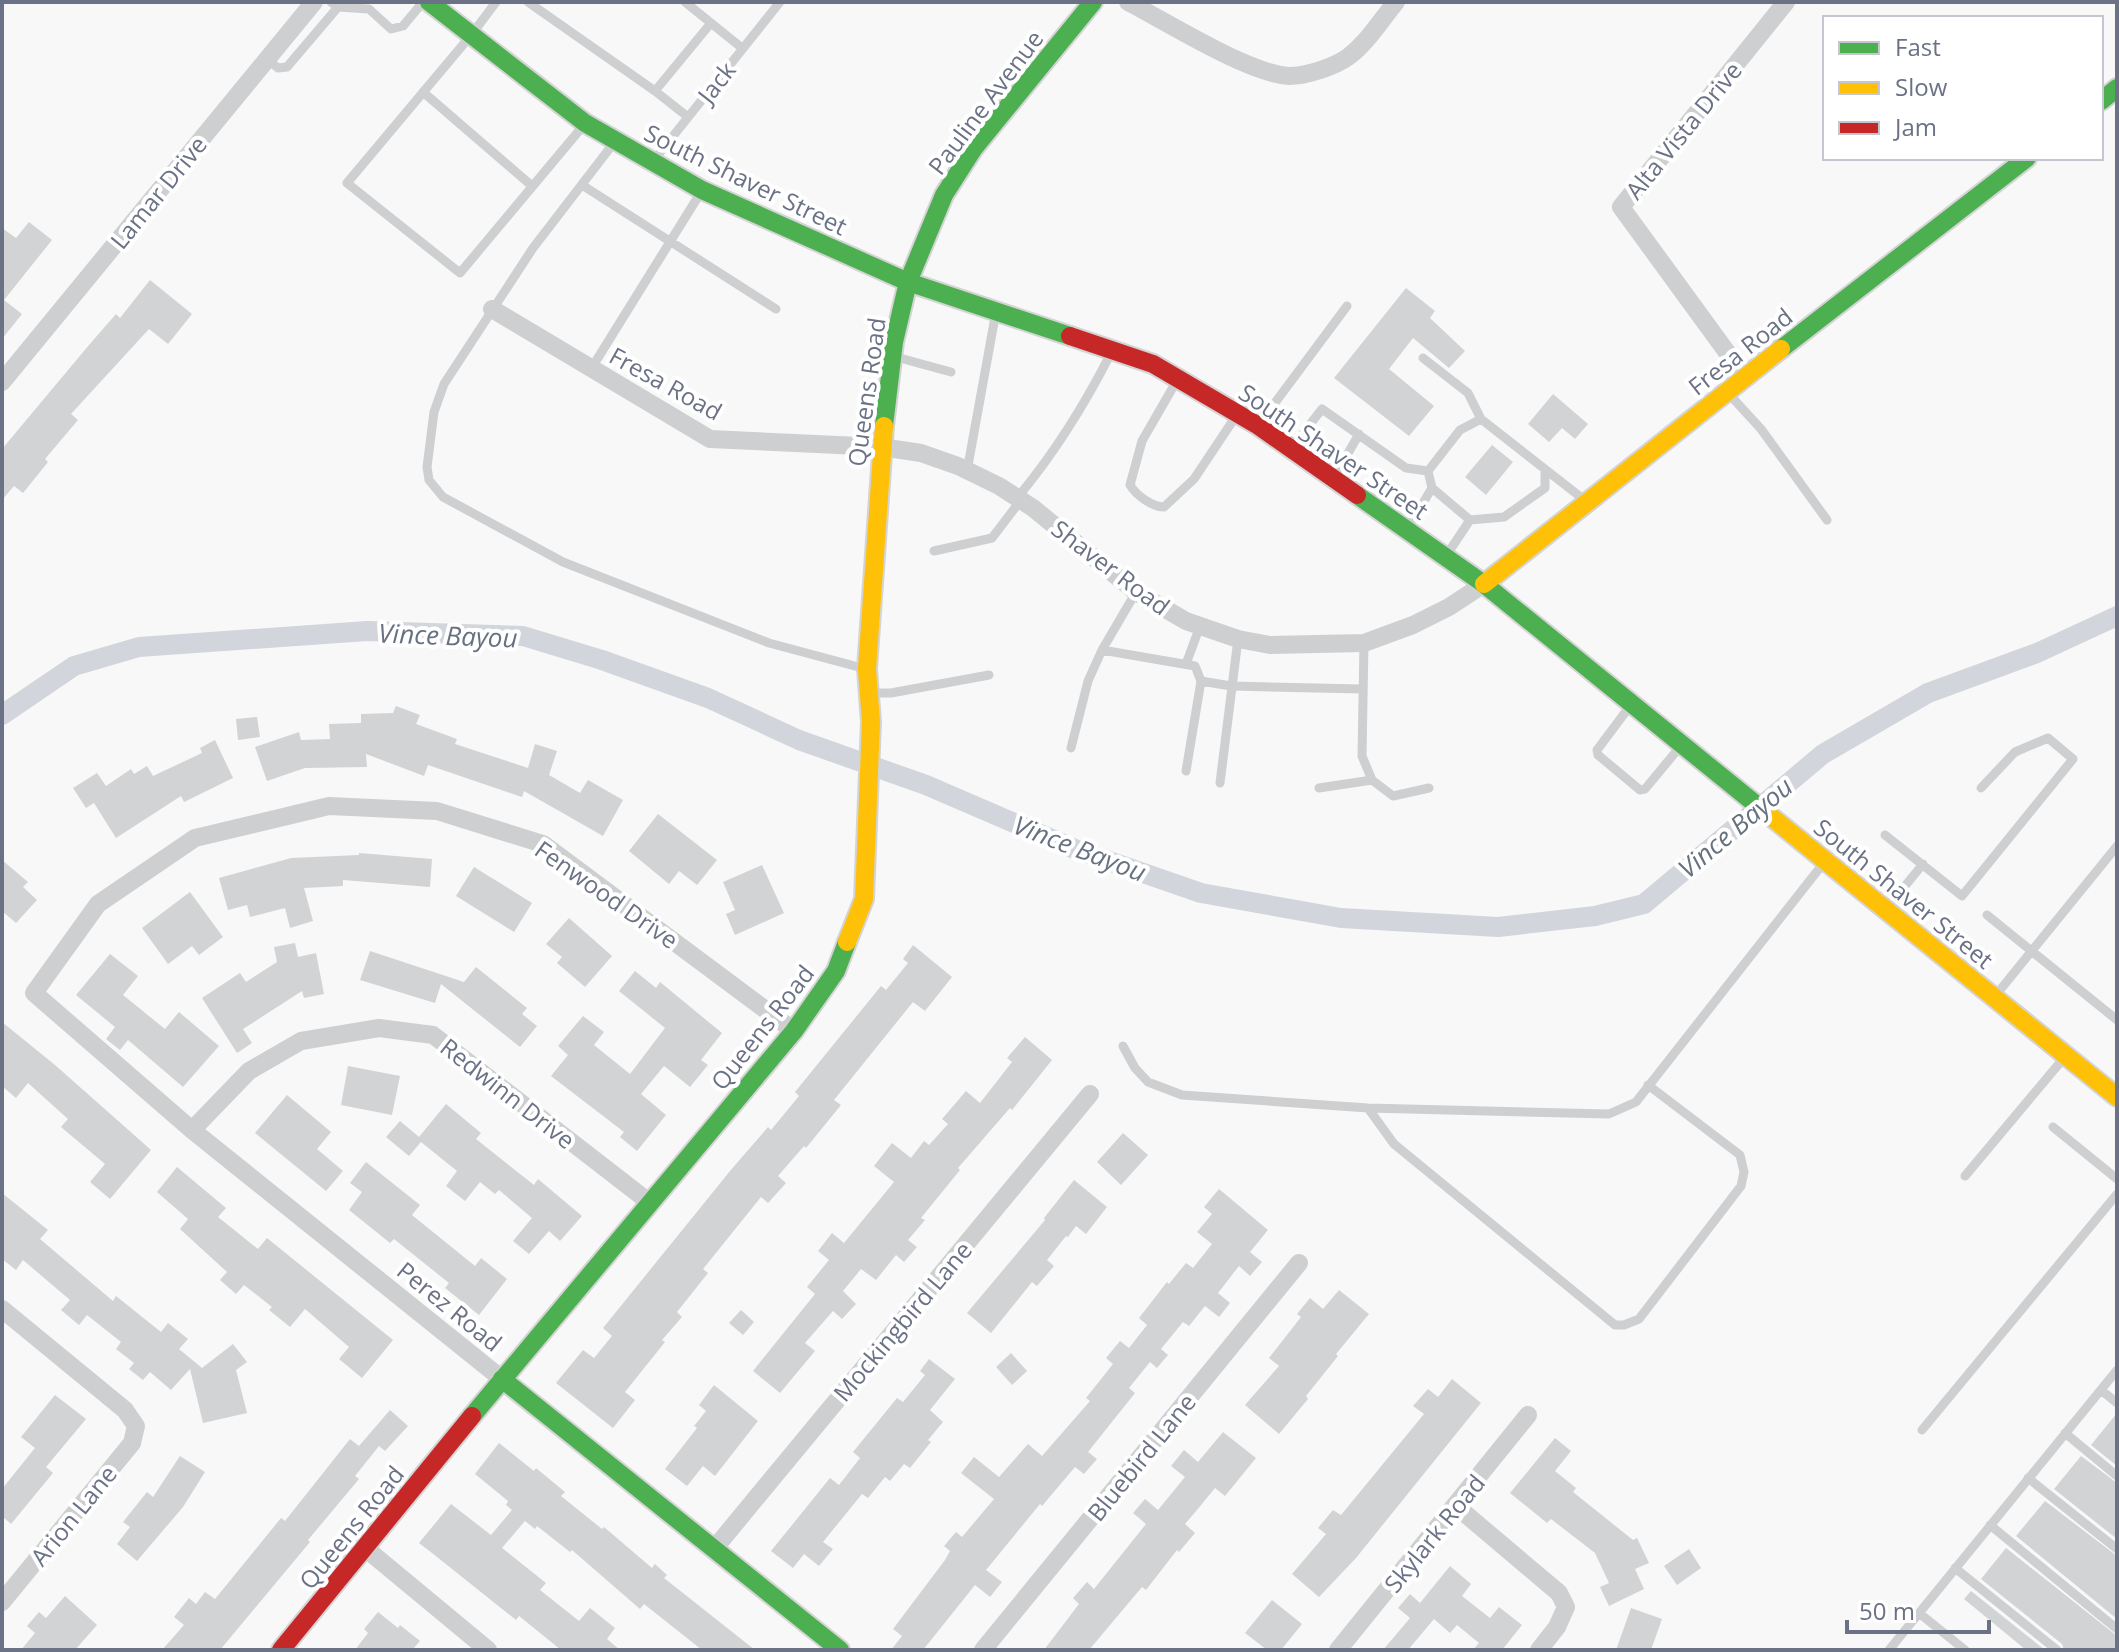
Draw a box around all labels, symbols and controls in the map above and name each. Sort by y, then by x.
legend [1823,16,2103,160]
street label: Pauline Avenue [920,23,1050,181]
text: Fast [1895,30,1941,63]
street label: Jack [688,54,743,111]
street label: Alta Vista Drive [1617,54,1749,206]
text: Slow [1895,70,1948,103]
text: Jam [1893,110,1937,143]
street label: South Shaver Street [639,116,853,242]
street label: Lamar Drive [102,129,214,255]
street label: Fresa Road [1681,300,1799,402]
street label: Queens Road [839,315,893,469]
street label: Fresa Road [604,339,728,427]
street label: South Shaver Street [1233,375,1435,527]
street label: Shaver Road [1045,512,1177,622]
water label: Vince Bayou [378,615,518,655]
water label: Vince Bayou [1670,768,1800,886]
water label: Vince Bayou [1009,806,1151,890]
street label: South Shaver Street [1808,810,2000,976]
street label: Fenwood Drive [529,832,685,956]
street label: Queens Road [703,958,821,1096]
street label: Redwinn Drive [434,1030,582,1156]
street label: Mockingbird Lane [825,1234,979,1408]
street label: Perez Road [391,1254,509,1358]
street label: Bluebird Lane [1079,1386,1203,1528]
street label: Arion Lane [22,1458,124,1572]
street label: Queens Road [291,1458,411,1596]
street label: Skylark Road [1376,1467,1492,1599]
scale bar [1847,1584,1989,1634]
text: 50 m [1859,1594,1915,1627]

